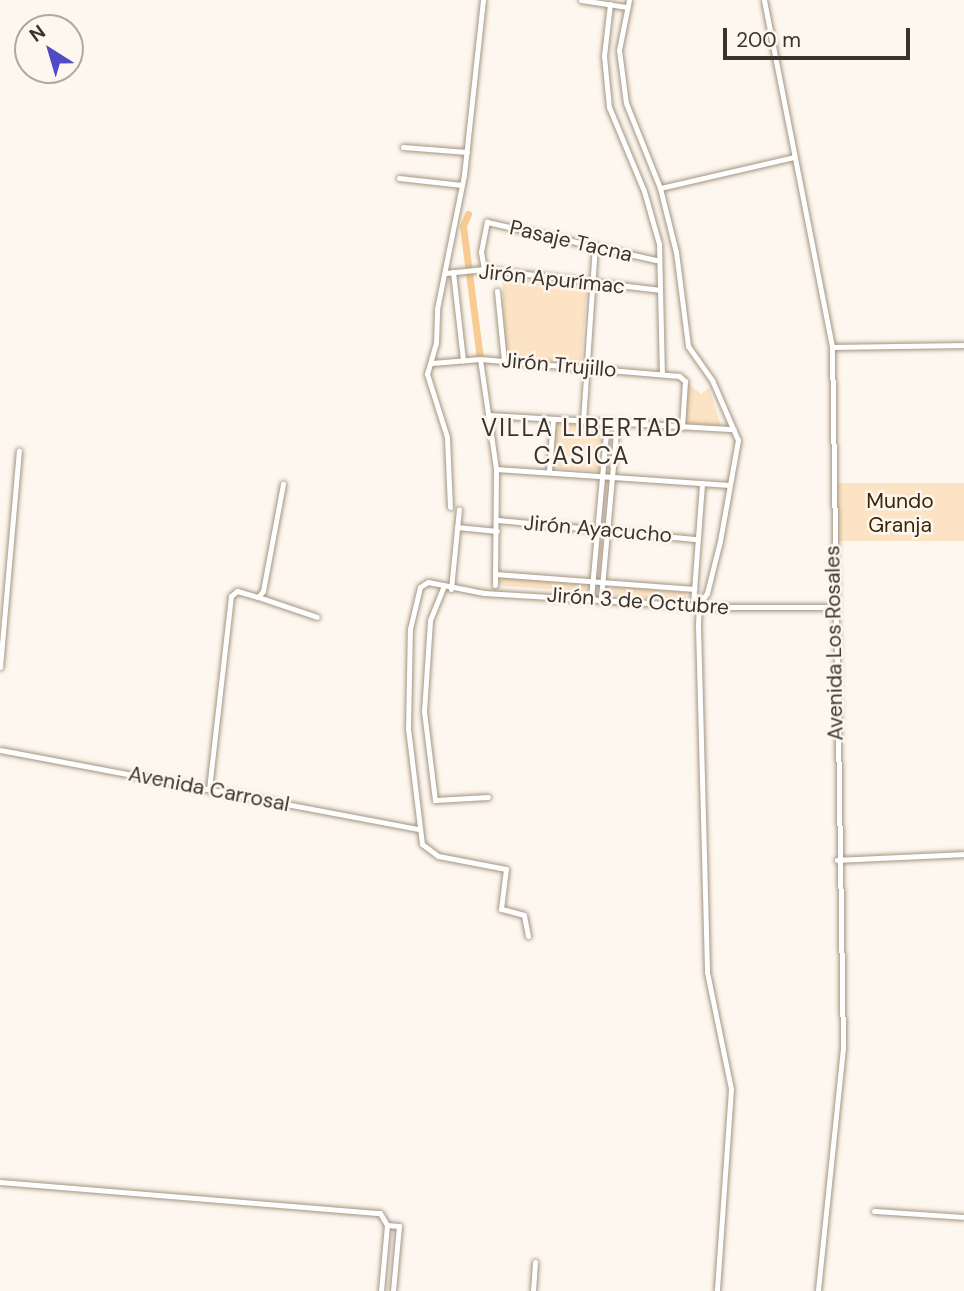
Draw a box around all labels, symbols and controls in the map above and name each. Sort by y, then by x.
north arrow [14,14,84,84]
scale bar [726,14,913,58]
text: N [24,19,50,48]
text: 200 m [736,26,801,54]
street label: Pasaje Tacna [507,215,635,267]
street label: Jirón Apurímac [478,259,626,299]
street label: Jirón Trujillo [500,347,618,383]
district label: VILLA LIBERTAD CASICA [483,414,681,470]
park label: Mundo Granja [866,488,934,538]
street label: Jirón Ayacucho [523,510,673,548]
street label: Avenida Los Rosales [820,545,848,741]
street label: Jirón 3 de Octubre [546,582,730,620]
street label: Avenida Carrosal [126,761,292,817]

